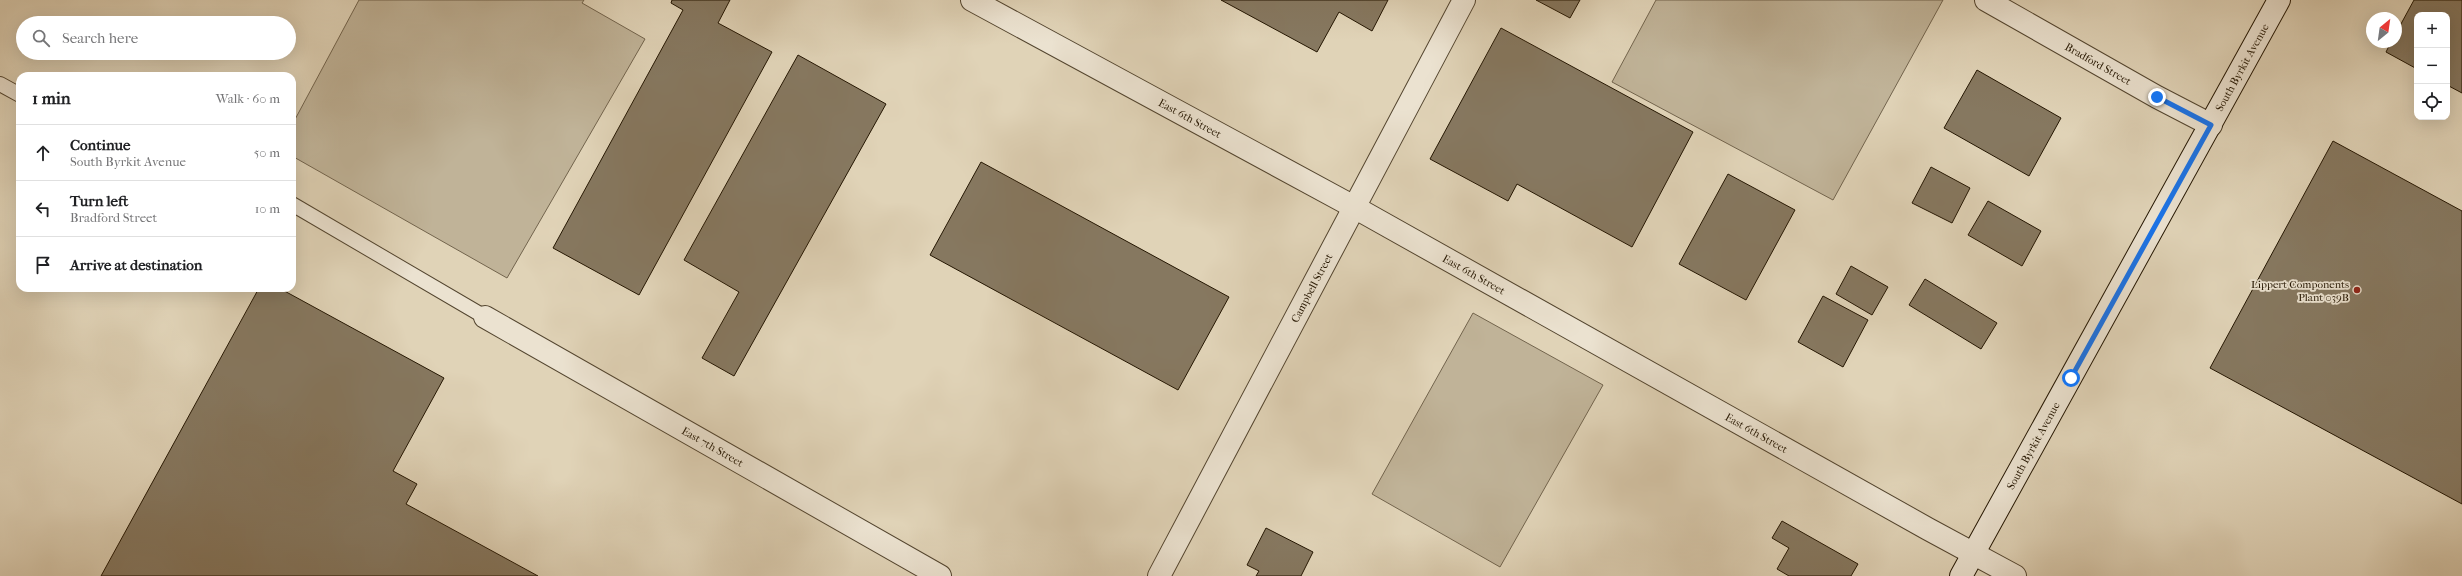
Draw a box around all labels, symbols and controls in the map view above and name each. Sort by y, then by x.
north arrow [2366,12,2402,48]
map controls [2414,12,2450,120]
button: + [2414,12,2450,48]
search box [16,16,296,60]
street label: South Byrkit Avenue [2213,21,2272,114]
icon: search [30,27,52,49]
text: Search here [62,29,138,47]
street label: Bradford Street [2063,40,2133,88]
button: − [2414,48,2450,84]
button: locate [2414,84,2450,120]
text: 1 min [32,88,71,108]
route end [2148,88,2166,106]
text: Walk · 60 m [216,91,280,106]
street label: East 6th Street [1156,96,1224,141]
text: Continue [70,136,130,154]
icon: ahead [32,142,54,164]
text: 50 m [254,145,280,160]
text: South Byrkit Avenue [70,154,186,169]
text: Turn left [70,192,128,210]
icon: left [32,198,54,220]
text: 10 m [255,201,280,216]
text: Bradford Street [70,210,157,225]
street label: Campbell Street [1288,251,1336,325]
street label: East 6th Street [1440,252,1507,297]
icon: arrive [32,254,54,276]
text: Arrive at destination [70,256,202,274]
place label: Lippert Components Plant 039B [2251,278,2349,304]
marker: Lippert Components Plant 039B [2352,285,2362,295]
route start [2062,369,2080,387]
street label: South Byrkit Avenue [2004,399,2063,492]
street label: East 6th Street [1723,411,1790,456]
street label: East 7th Street [679,424,746,470]

